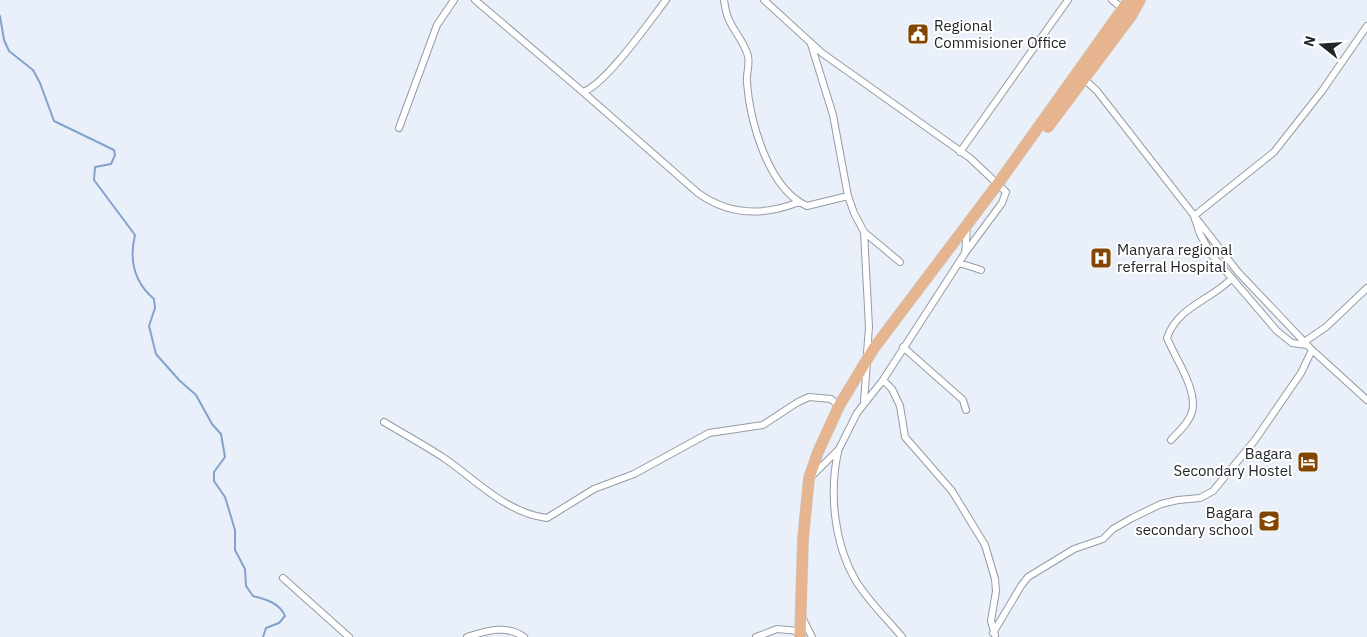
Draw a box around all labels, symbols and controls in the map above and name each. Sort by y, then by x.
place label: Regional Commisioner Office [934,16,1067,52]
north arrow [1297,20,1347,70]
public building icon: Regional Commisioner Office [906,22,930,46]
text: N [1299,34,1320,49]
place label: Manyara regional referral Hospital [1117,240,1232,276]
hospital icon: Manyara regional referral Hospital [1089,246,1113,270]
place label: Bagara Secondary Hostel [1174,444,1292,480]
hotel icon: Bagara Secondary Hostel [1296,450,1320,474]
place label: Bagara secondary school [1135,503,1253,539]
school or university icon: Bagara secondary school [1257,509,1281,533]

